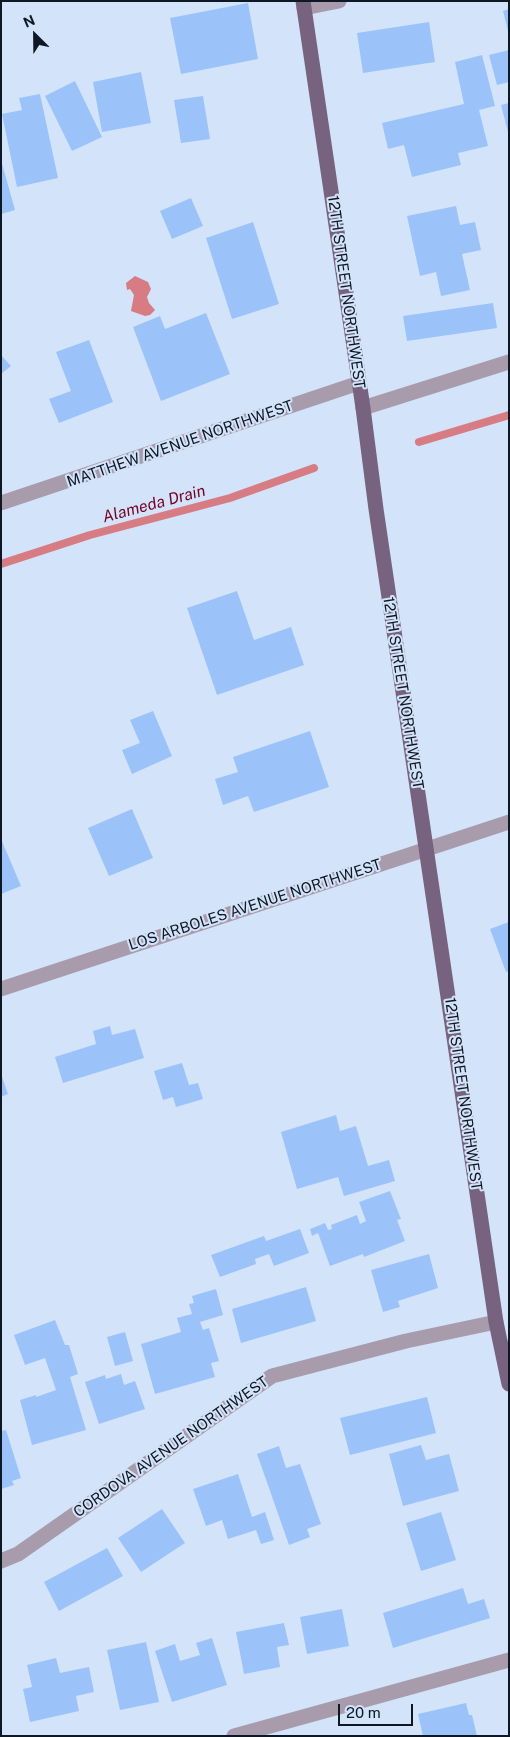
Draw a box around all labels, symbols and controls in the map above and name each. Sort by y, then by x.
north arrow [10,10,60,60]
text: N [21,12,37,31]
street label: 12TH STREET NORTHWEST [324,194,368,390]
street label: MATTHEW AVENUE NORTHWEST [65,397,295,491]
water label: Alameda Drain [100,481,208,527]
street label: 12TH STREET NORTHWEST [379,596,427,790]
street label: LOS ARBOLES AVENUE NORTHWEST [126,856,384,954]
street label: 12TH STREET NORTHWEST [441,996,485,1192]
street label: CORDOVA AVENUE NORTHWEST [70,1373,272,1521]
scale bar [340,1694,415,1726]
text: 20 m [346,1704,381,1721]

